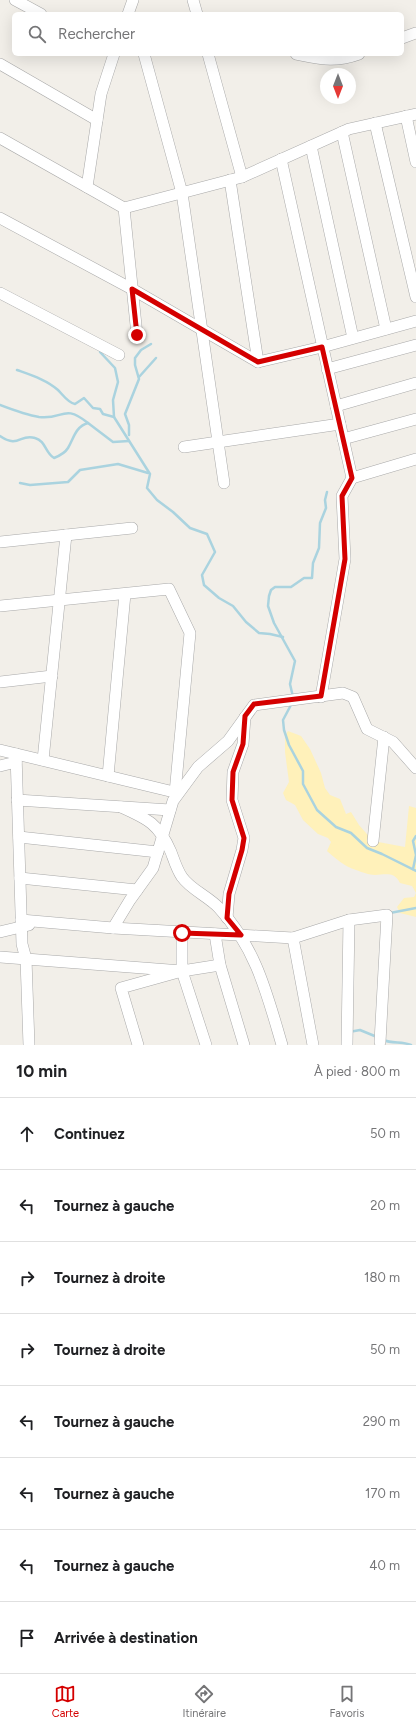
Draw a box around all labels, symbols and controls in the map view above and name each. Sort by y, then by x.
search box [12,12,404,56]
icon: search [26,23,48,45]
text: Rechercher [58,25,135,43]
north arrow [320,68,356,104]
route end [128,326,146,344]
route start [173,924,191,942]
text: 10 min [16,1061,67,1081]
text: À pied · 800 m [314,1064,400,1079]
icon: ahead [16,1123,38,1145]
text: Continuez [54,1125,125,1143]
text: 50 m [370,1126,400,1141]
icon: left [16,1195,38,1217]
text: Tournez à gauche [54,1197,174,1215]
text: 20 m [370,1198,400,1213]
icon: right [16,1267,38,1289]
text: Tournez à droite [54,1269,165,1287]
text: 180 m [364,1270,400,1285]
icon: right [16,1339,38,1361]
text: Tournez à droite [54,1341,165,1359]
text: 50 m [370,1342,400,1357]
icon: left [16,1411,38,1433]
text: Tournez à gauche [54,1413,174,1431]
text: 290 m [363,1414,400,1429]
icon: left [16,1483,38,1505]
text: Tournez à gauche [54,1485,174,1503]
text: 170 m [365,1486,400,1501]
icon: left [16,1555,38,1577]
text: Tournez à gauche [54,1557,174,1575]
text: 40 m [369,1558,400,1573]
icon: arrive [16,1627,38,1649]
text: Arrivée à destination [54,1629,198,1647]
tab: Carte [52,1683,79,1720]
tab: Itinéraire [183,1683,226,1720]
tab: Favoris [329,1683,364,1720]

